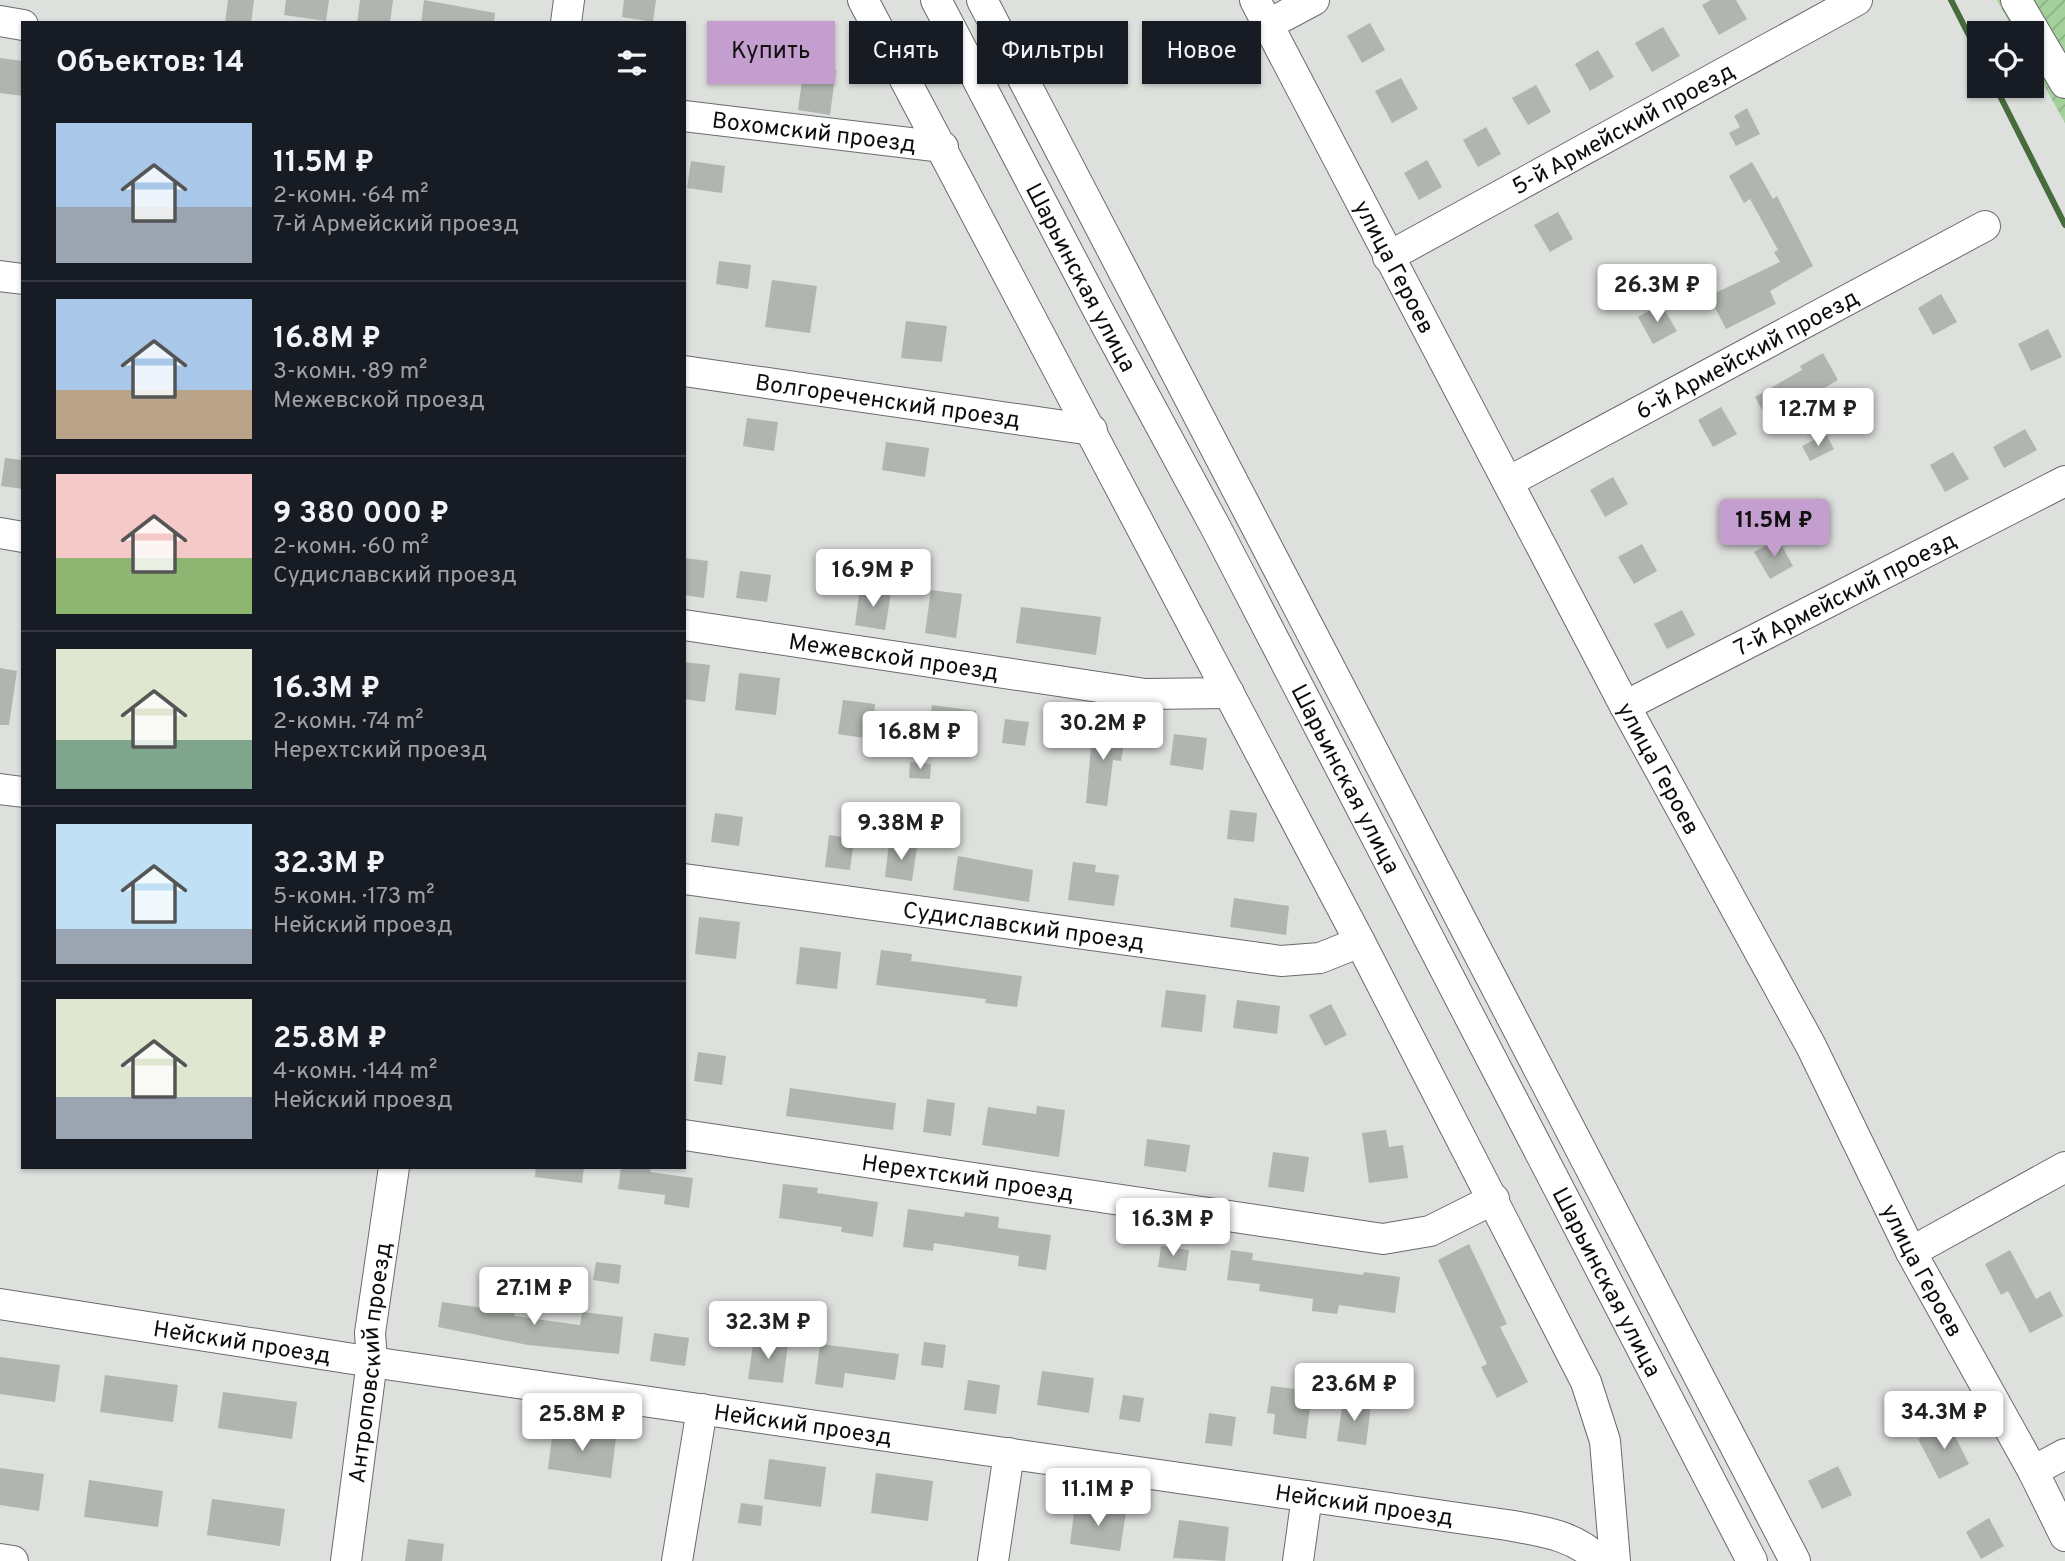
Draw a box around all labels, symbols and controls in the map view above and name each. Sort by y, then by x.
chip: Купить [707,21,835,84]
chip: Снять [849,21,963,84]
chip: Фильтры [977,21,1128,84]
chip: Новое [1142,21,1261,84]
map controls [1967,21,2044,98]
button: locate [1967,21,2044,98]
icon: filters [613,44,651,82]
text: Объектов: 14 [56,45,244,82]
street label: 5-й Армейский проезд [1508,58,1740,203]
street label: Вохомский проезд [710,107,917,161]
text: 11.5M ₽ [273,145,374,182]
icon: home [112,151,196,235]
street label: Шарьинская улица [1017,179,1141,378]
text: 2-комн. · 64 m² [273,182,428,211]
street label: улица Героев [1346,196,1439,339]
text: 7-й Армейский проезд [273,211,519,240]
pin: 26.3M ₽ [1592,264,1722,324]
text: 26.3M ₽ [1614,272,1700,301]
street label: 6-й Армейский проезд [1632,284,1864,428]
text: 16.8M ₽ [273,321,381,358]
icon: home [112,327,196,411]
text: 3-комн. · 89 m² [273,358,427,387]
street label: Волгореченский проезд [753,369,1022,436]
text: Межевской проезд [273,387,485,416]
pin: 12.7M ₽ [1753,388,1883,448]
text: 12.7M ₽ [1779,396,1857,425]
text: 9 380 000 ₽ [273,496,449,533]
pin: 11.5M ₽ [1709,500,1839,559]
icon: home [112,502,196,586]
text: 11.5M ₽ [1735,507,1813,536]
street label: 7-й Армейский проезд [1730,527,1962,665]
text: 2-комн. · 60 m² [273,533,429,562]
pin: 16.9M ₽ [808,550,938,609]
text: 16.9M ₽ [832,557,914,586]
text: Судиславский проезд [273,562,517,591]
street label: Межевской проезд [786,629,1000,689]
text: 16.3M ₽ [273,671,380,708]
icon: home [112,677,196,761]
street label: Шарьинская улица [1283,680,1405,880]
street label: улица Героев [1609,698,1705,841]
pin: 30.2M ₽ [1038,702,1168,762]
text: 2-комн. · 74 m² [273,708,424,737]
text: 30.2M ₽ [1059,710,1147,739]
pin: 16.8M ₽ [855,712,985,771]
text: 16.8M ₽ [879,719,961,748]
text: Нерехтский проезд [273,737,487,766]
pin: 9.38M ₽ [836,802,966,862]
text: 9.38M ₽ [857,810,945,839]
text: 32.3M ₽ [273,846,385,883]
icon: home [112,852,196,936]
text: 5-комн. · 173 m² [273,883,435,912]
street label: Судиславский проезд [901,897,1146,959]
text: Нейский проезд [273,912,452,941]
text: 25.8M ₽ [273,1021,387,1058]
icon: home [112,1027,196,1111]
text: 4-комн. · 144 m² [273,1058,437,1087]
text: Нейский проезд [273,1087,452,1116]
street label: Нерехтский проезд [860,1150,1076,1210]
street label: Шарьинская улица [1544,1183,1666,1383]
pin: 16.3M ₽ [1108,1198,1238,1258]
street label: улица Героев [1873,1200,1968,1343]
text: 16.3M ₽ [1132,1206,1214,1235]
street label: Антроповский проезд [344,1241,400,1485]
pin: 27.1M ₽ [469,1268,599,1327]
text: 27.1M ₽ [495,1275,573,1304]
pin: 32.3M ₽ [703,1302,833,1361]
text: 32.3M ₽ [725,1309,811,1338]
street label: Нейский проезд [151,1316,333,1372]
pin: 23.6M ₽ [1289,1364,1419,1423]
text: 23.6M ₽ [1311,1371,1397,1400]
pin: 34.3M ₽ [1879,1392,2009,1451]
pin: 25.8M ₽ [517,1394,647,1453]
street label: Нейский проезд [712,1399,894,1454]
text: 34.3M ₽ [1900,1399,1988,1428]
text: 25.8M ₽ [538,1401,626,1430]
pin: 11.1M ₽ [1033,1468,1163,1528]
text: 11.1M ₽ [1062,1476,1134,1505]
street label: Нейский проезд [1273,1480,1455,1534]

